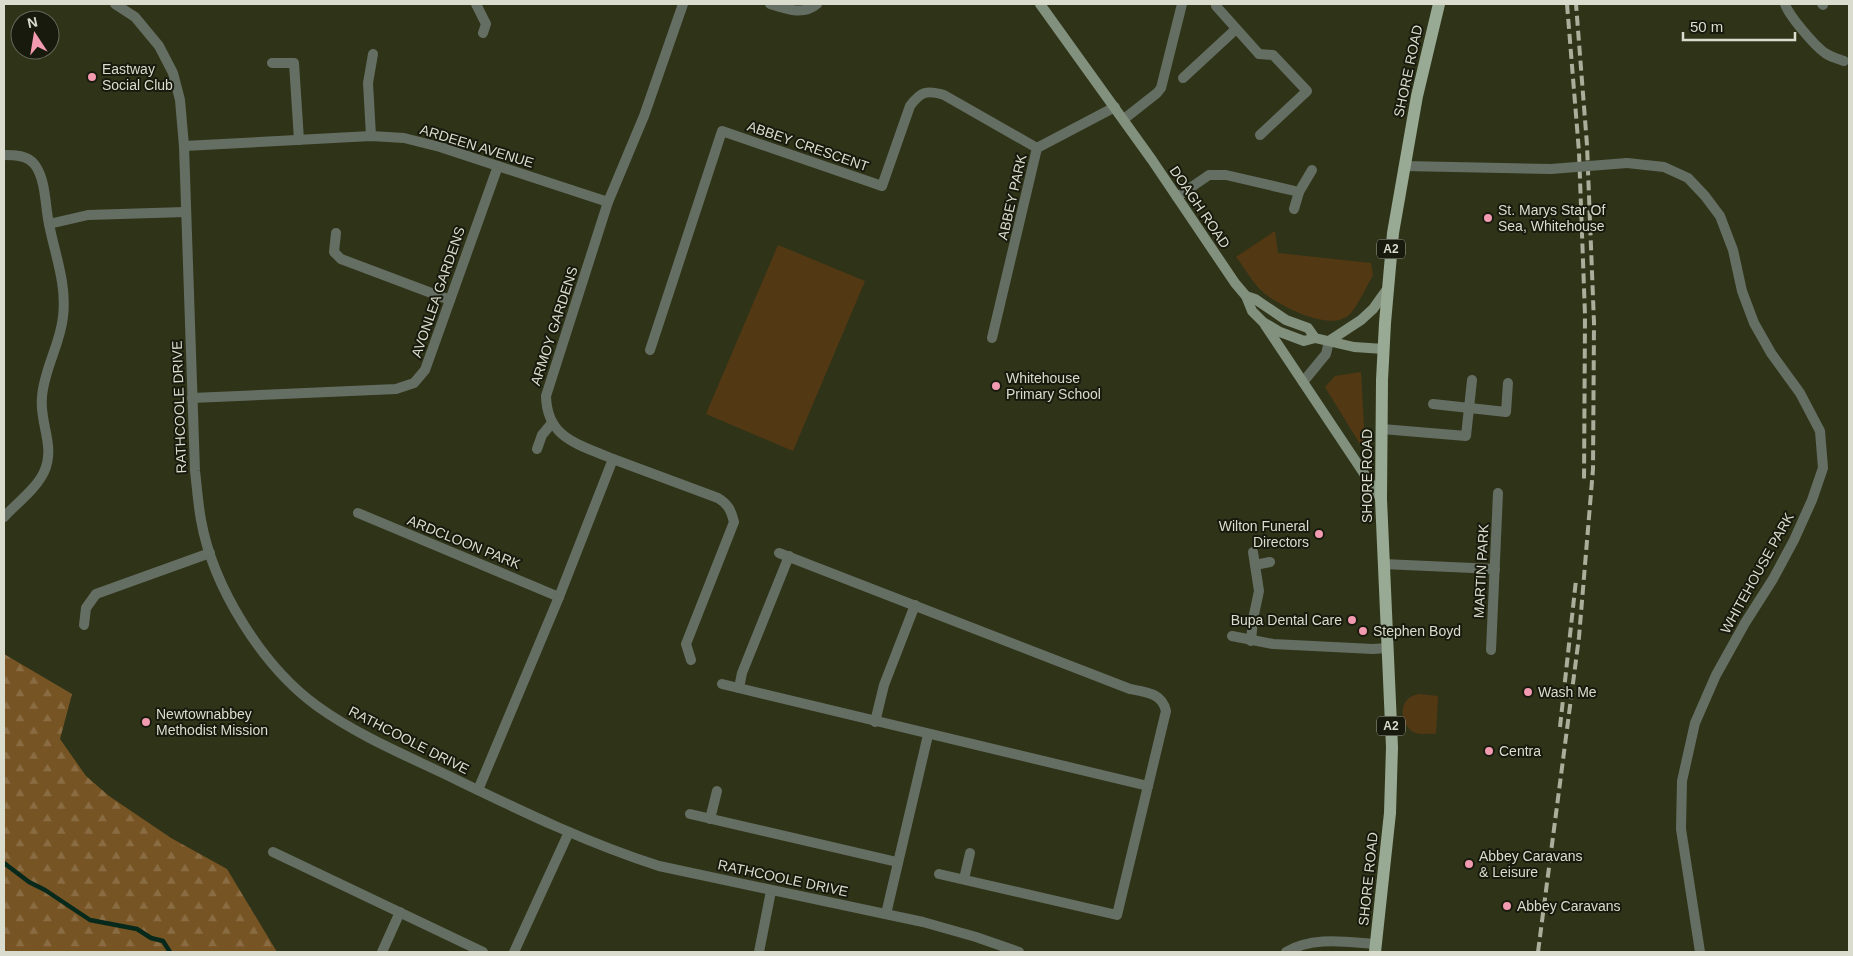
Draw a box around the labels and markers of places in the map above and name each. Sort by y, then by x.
place label: Eastway Social Club [102,61,173,93]
marker: Eastway Social Club [86,71,98,83]
place label: St. Marys Star Of Sea, Whitehouse [1498,202,1605,234]
marker: St. Marys Star Of Sea, Whitehouse [1482,212,1494,224]
place label: Whitehouse Primary School [1006,370,1101,402]
marker: Whitehouse Primary School [990,380,1002,392]
place label: Wilton Funeral Directors [1219,518,1309,550]
marker: Wilton Funeral Directors [1313,528,1325,540]
place label: Bupa Dental Care [1231,612,1342,628]
marker: Bupa Dental Care [1346,614,1358,626]
place label: Stephen Boyd [1373,623,1461,639]
marker: Stephen Boyd [1357,625,1369,637]
place label: Wash Me [1538,684,1597,700]
marker: Wash Me [1522,686,1534,698]
place label: Newtownabbey Methodist Mission [156,706,268,738]
marker: Newtownabbey Methodist Mission [140,716,152,728]
place label: Centra [1499,743,1541,759]
marker: Centra [1483,745,1495,757]
place label: Abbey Caravans & Leisure [1479,848,1583,880]
marker: Abbey Caravans & Leisure [1463,858,1475,870]
place label: Abbey Caravans [1517,898,1621,914]
marker: Abbey Caravans [1501,900,1513,912]

